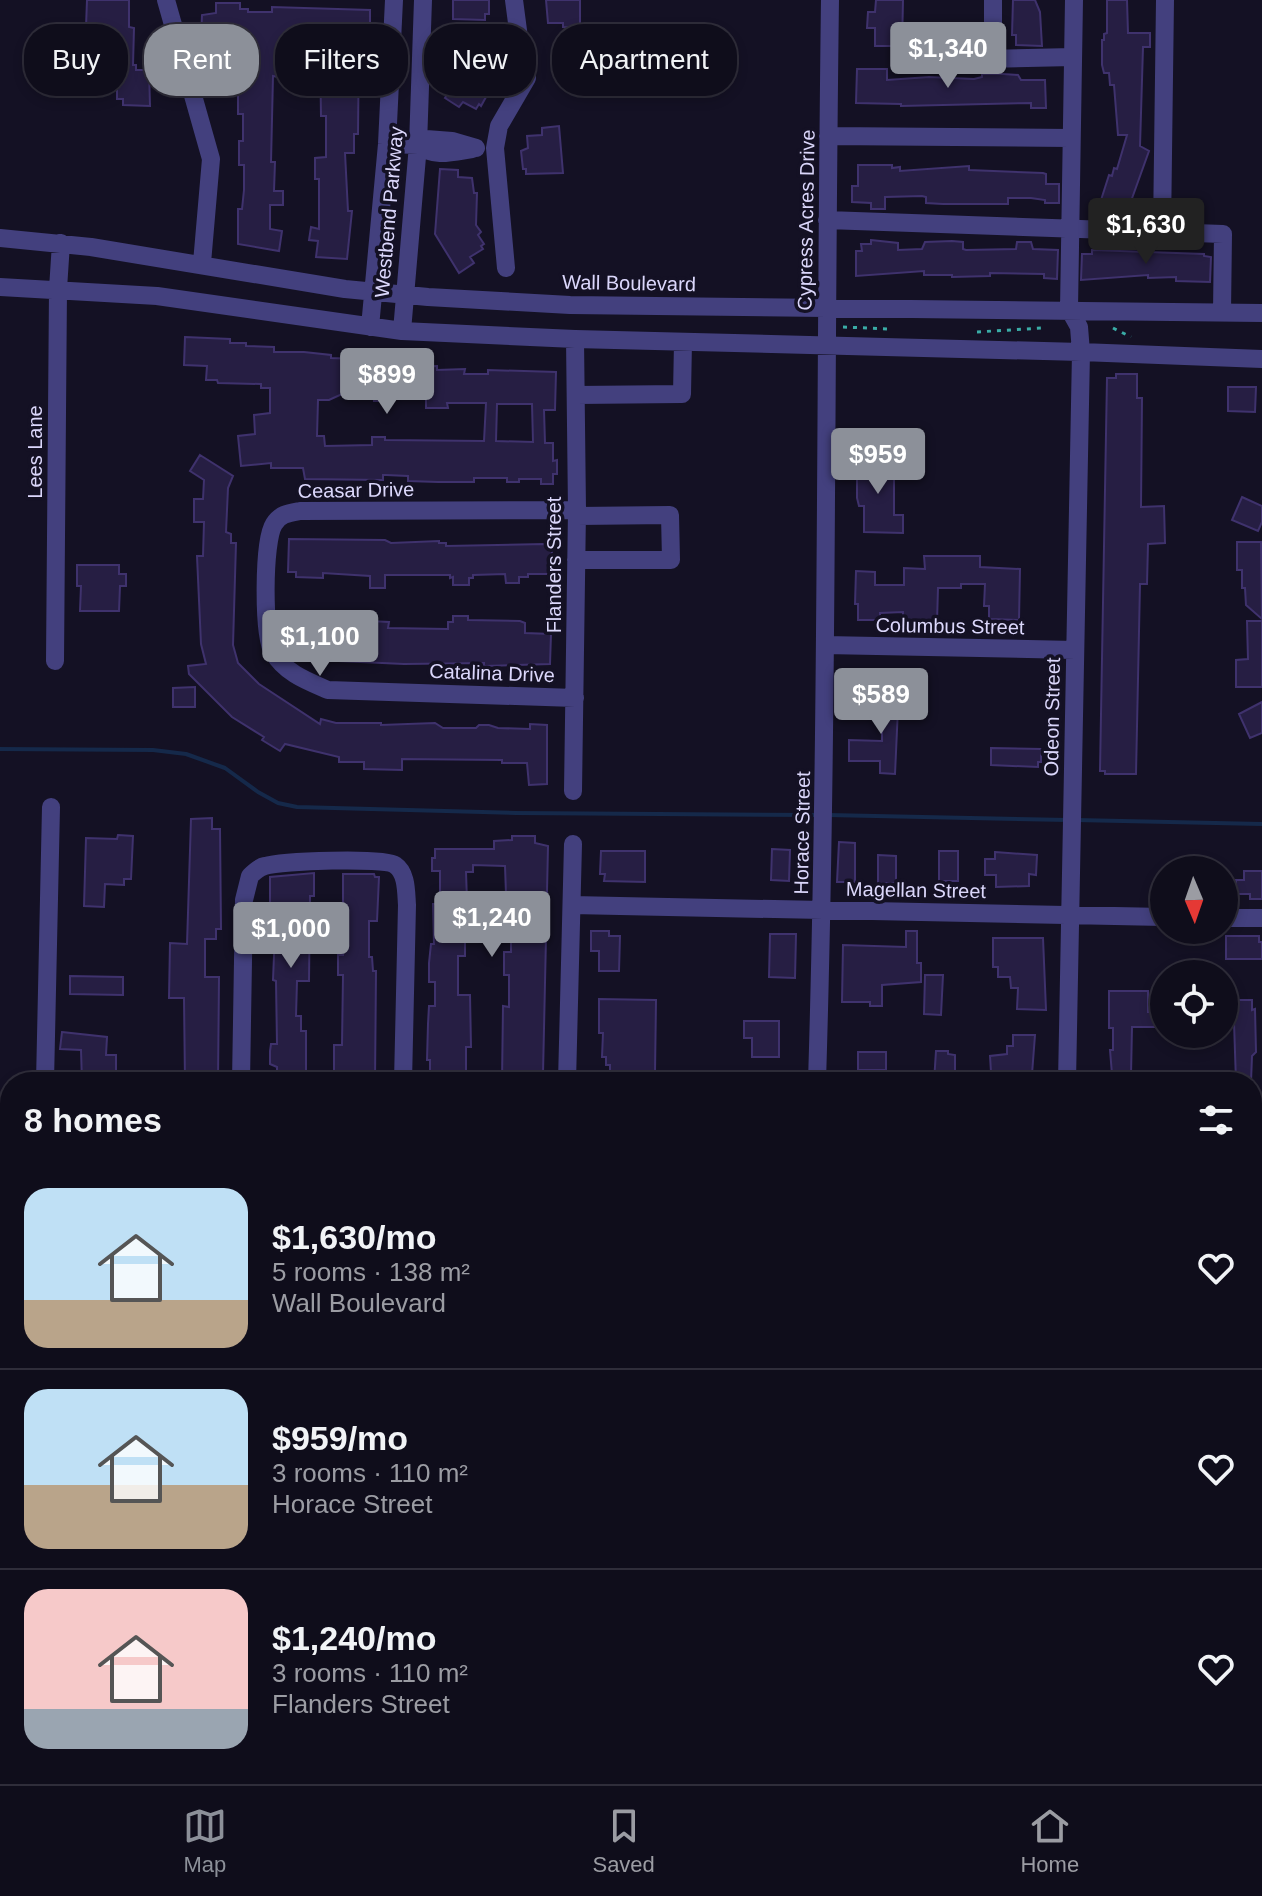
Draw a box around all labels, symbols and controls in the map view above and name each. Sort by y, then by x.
pin: $1,340 [883,22,1013,90]
chip: Buy [24,24,128,96]
chip: Rent [144,24,259,96]
chip: Filters [275,24,408,96]
chip: New [424,24,536,96]
chip: Apartment [552,24,737,96]
text: $1,340 [908,33,988,63]
street label: Westbend Parkway [371,125,407,299]
street label: Cypress Acres Drive [793,129,819,311]
pin: $1,630 [1081,198,1211,266]
text: $1,630 [1106,209,1186,239]
street label: Wall Boulevard [562,271,696,295]
pin: $899 [340,348,434,416]
text: $899 [358,359,416,389]
street label: Lees Lane [24,405,46,499]
pin: $959 [831,428,925,496]
text: $959 [849,439,907,469]
street label: Ceasar Drive [297,478,415,502]
street label: Flanders Street [543,496,565,633]
pin: $1,100 [255,610,385,678]
street label: Columbus Street [875,614,1025,638]
text: $1,100 [280,621,360,651]
street label: Odeon Street [1040,657,1064,777]
street label: Catalina Drive [429,660,555,686]
pin: $589 [834,668,928,736]
text: $589 [852,679,910,709]
street label: Horace Street [790,771,814,895]
north arrow [1150,856,1238,944]
map controls [1150,856,1238,1048]
street label: Magellan Street [846,878,987,902]
pin: $1,240 [427,891,557,959]
pin: $1,000 [226,902,356,970]
text: $1,240 [452,902,532,932]
text: $1,000 [251,913,331,943]
button: locate [1150,960,1238,1048]
icon: filters [1194,1098,1238,1142]
text: 8 homes [24,1101,162,1139]
text: $1,630/mo [272,1218,436,1256]
icon: home [88,1220,184,1316]
icon: heart [1194,1246,1238,1290]
text: 5 rooms · 138 m² [272,1257,470,1287]
text: Wall Boulevard [272,1288,446,1318]
text: $959/mo [272,1419,408,1457]
icon: home [88,1421,184,1517]
icon: heart [1194,1447,1238,1491]
text: 3 rooms · 110 m² [272,1458,468,1488]
text: Horace Street [272,1489,432,1519]
text: $1,240/mo [272,1619,436,1657]
icon: home [88,1621,184,1717]
icon: heart [1194,1647,1238,1691]
text: 3 rooms · 110 m² [272,1658,468,1688]
text: Flanders Street [272,1689,450,1719]
tab: Map [183,1804,227,1878]
tab: Saved [592,1804,655,1878]
tab: Home [1020,1804,1079,1878]

